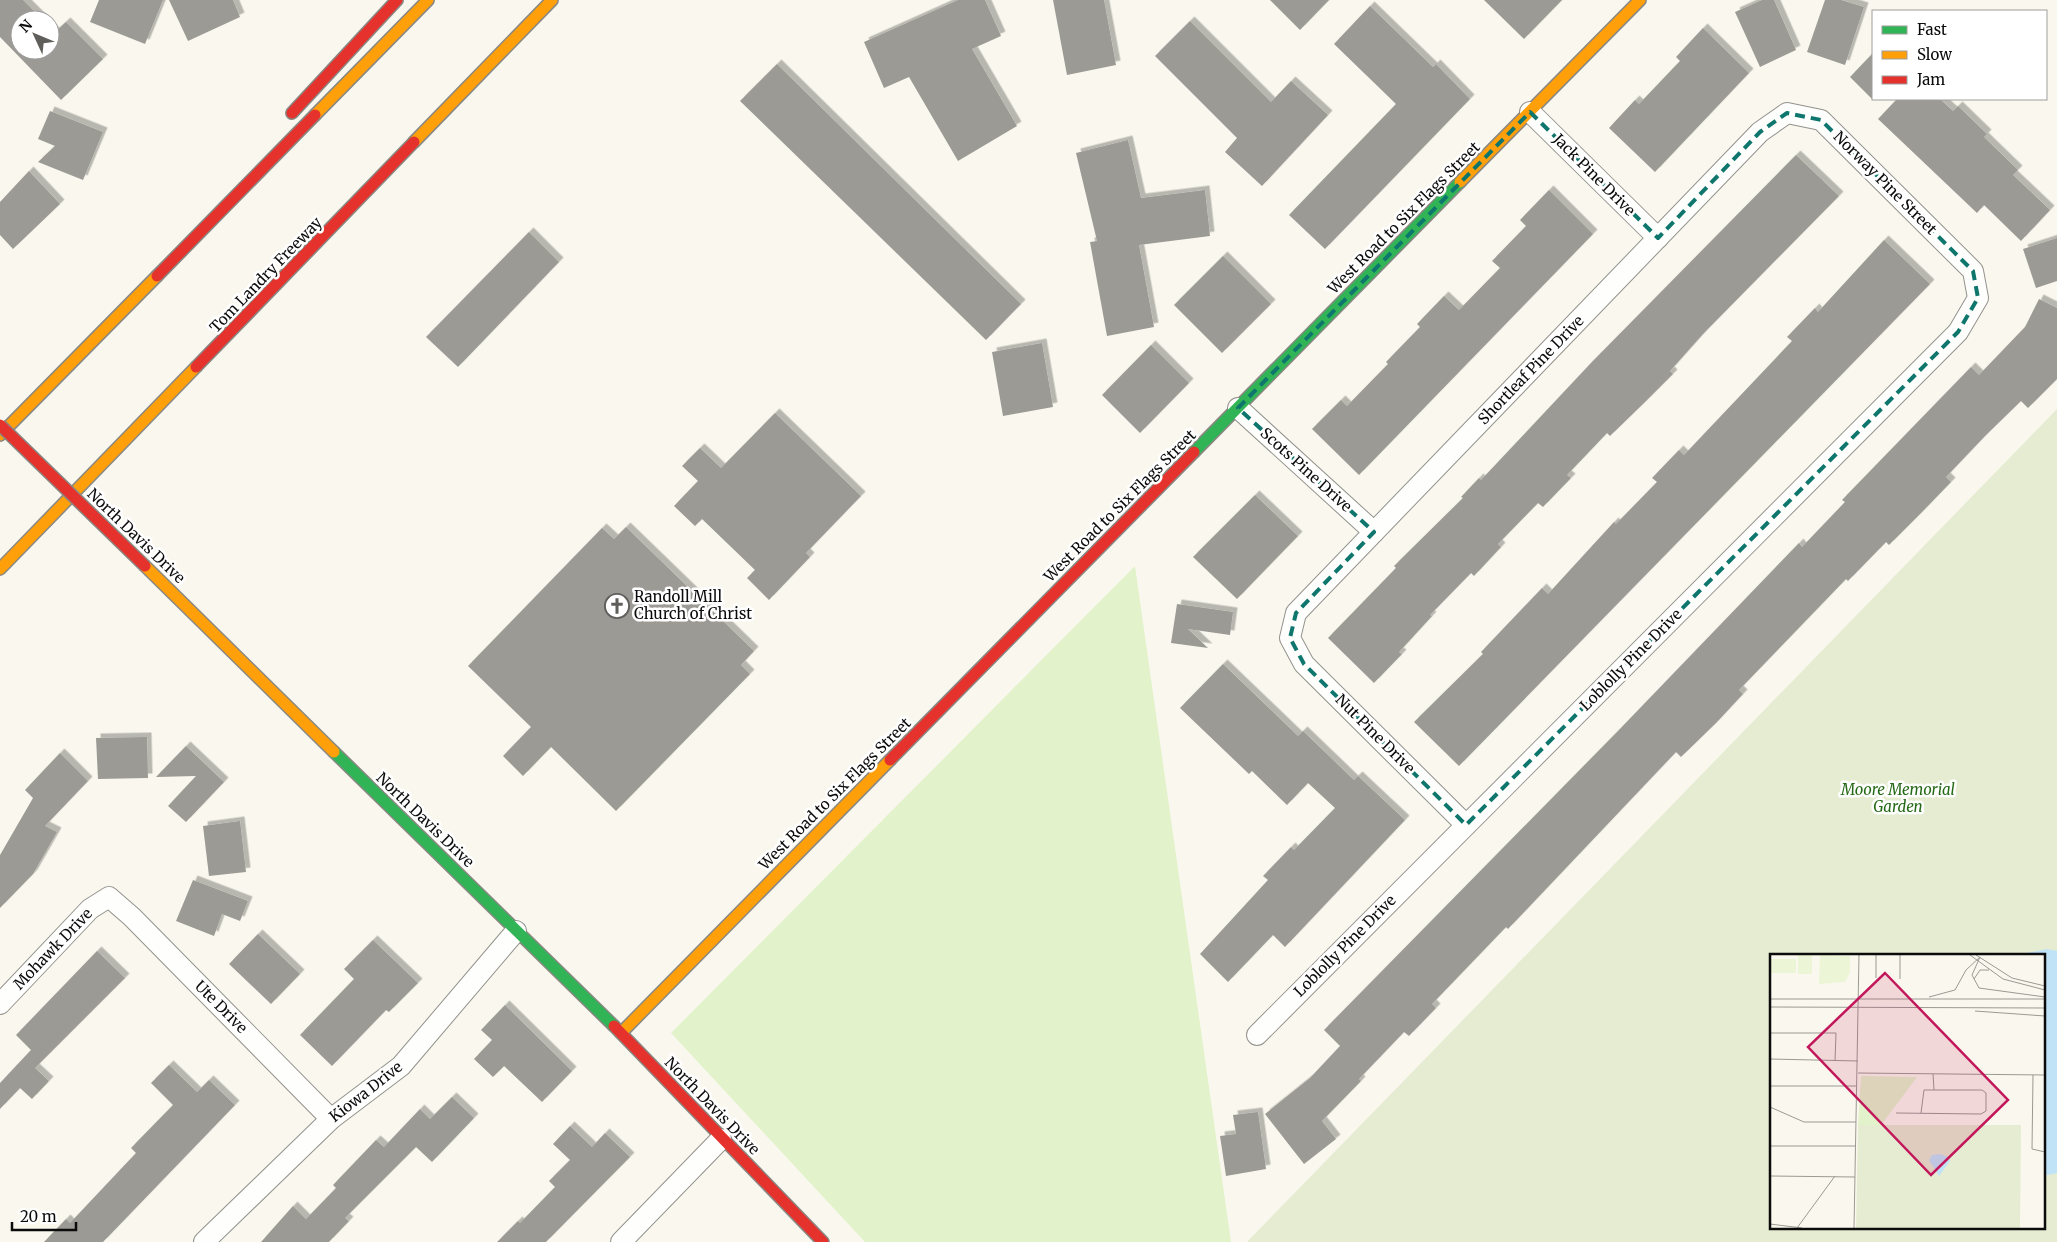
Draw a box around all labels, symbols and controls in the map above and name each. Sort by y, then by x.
north arrow [10,10,60,60]
legend [1872,10,2047,100]
text: N [15,16,36,36]
text: Fast [1917,20,1947,39]
text: Slow [1917,45,1952,64]
text: Jam [1916,70,1945,89]
street label: Norway Pine Street [1830,127,1941,238]
street label: Jack Pine Drive [1549,129,1640,220]
street label: West Road to Six Flags Street [1323,137,1484,298]
street label: Tom Landry Freeway [205,213,326,336]
street label: Shortleaf Pine Drive [1474,311,1588,428]
street label: Scots Pine Drive [1257,423,1356,516]
street label: West Road to Six Flags Street [1039,425,1200,586]
street label: North Davis Drive [83,484,189,587]
place label: Randoll Mill Church of Christ [634,587,752,623]
church icon: Randoll Mill Church of Christ [604,593,630,619]
street label: Loblolly Pine Drive [1576,605,1686,715]
street label: Nut Pine Drive [1332,690,1419,778]
street label: West Road to Six Flags Street [754,713,915,874]
street label: North Davis Drive [372,768,478,871]
park label: Moore Memorial Garden [1840,780,1955,816]
street label: Loblolly Pine Drive [1290,891,1400,1001]
street label: Mohawk Drive [9,904,96,993]
inset map [1770,954,2044,1230]
street label: Ute Drive [191,976,252,1037]
street label: North Davis Drive [661,1053,764,1159]
street label: Kiowa Drive [325,1057,406,1126]
scale bar [12,1200,76,1232]
text: 20 m [20,1207,57,1226]

